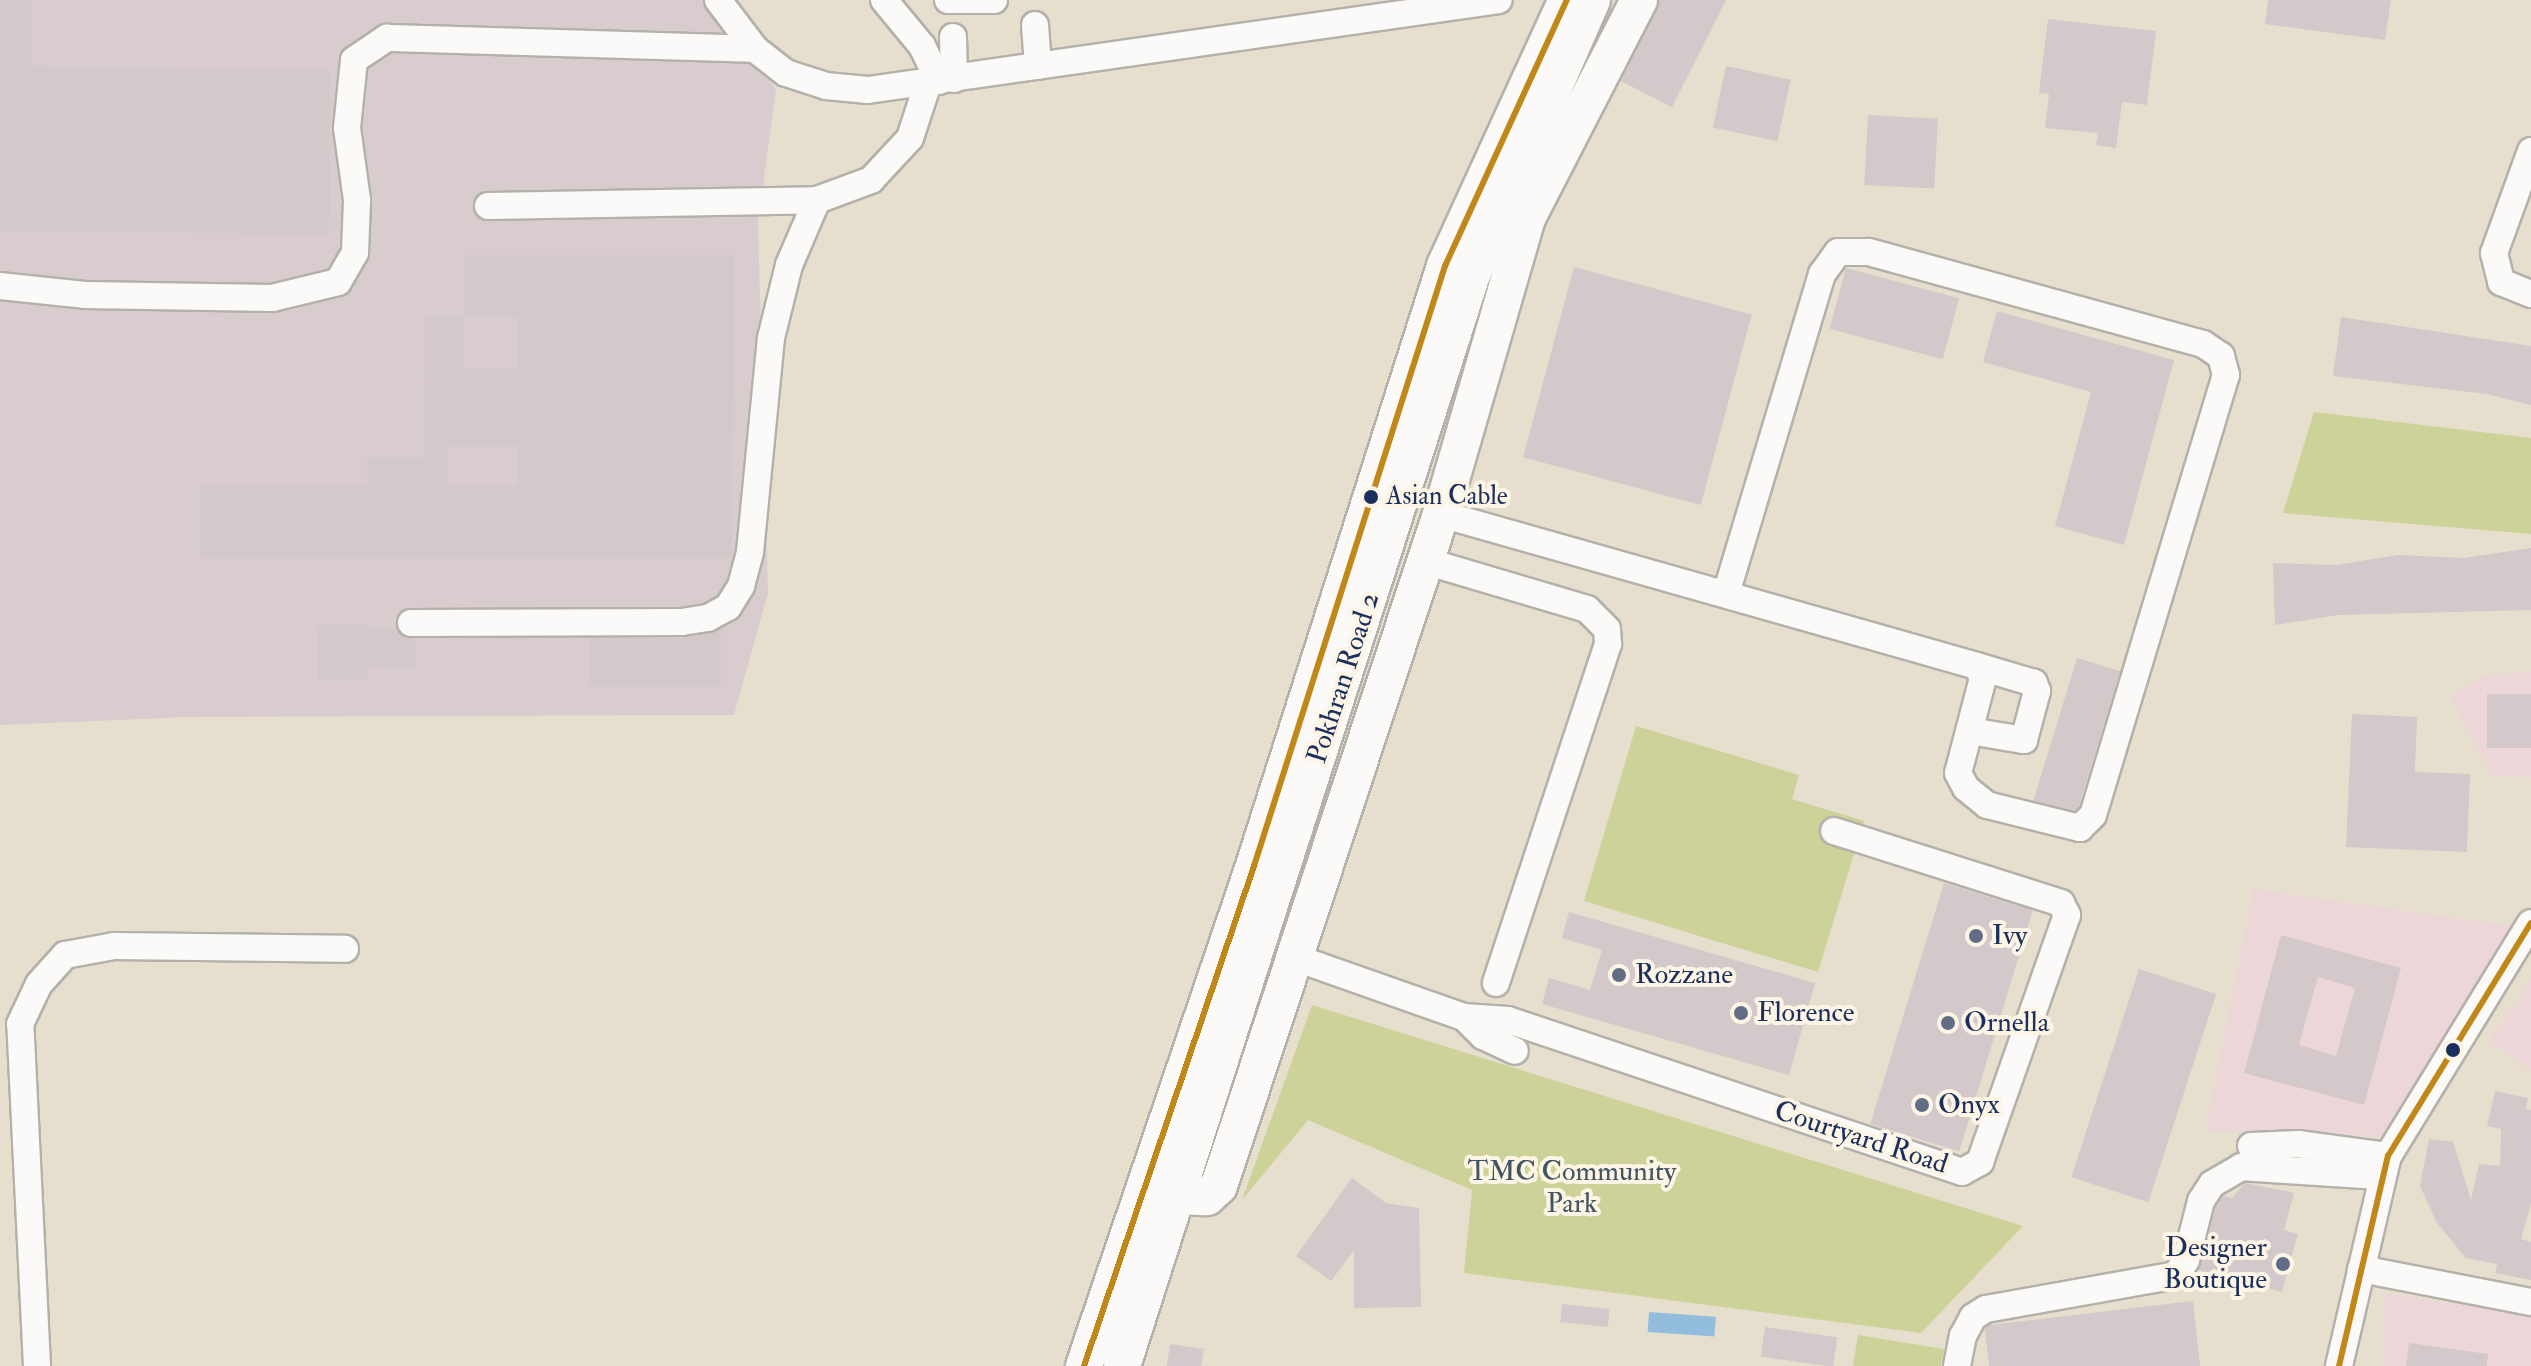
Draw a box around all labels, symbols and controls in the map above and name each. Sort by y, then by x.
place label: Asian Cable [1386,481,1508,513]
marker: Asian Cable [1363,489,1379,505]
street label: Pokhran Road 2 [1301,588,1387,768]
place label: Ivy [1992,919,2027,953]
marker: Ivy [1967,927,1985,945]
place label: Rozzane [1635,958,1733,992]
marker: Rozzane [1610,966,1628,984]
place label: Florence [1757,996,1854,1030]
marker: Florence [1732,1004,1750,1022]
place label: Ornella [1964,1006,2049,1040]
marker: Ornella [1939,1014,1957,1032]
unlabelled marker [2445,1042,2461,1058]
place label: Onyx [1938,1088,2000,1122]
street label: Courtyard Road [1770,1094,1952,1182]
marker: Onyx [1913,1096,1931,1114]
park label: TMC Community Park [1468,1155,1676,1221]
place label: Designer Boutique [2164,1231,2267,1297]
marker: Designer Boutique [2274,1255,2292,1273]

